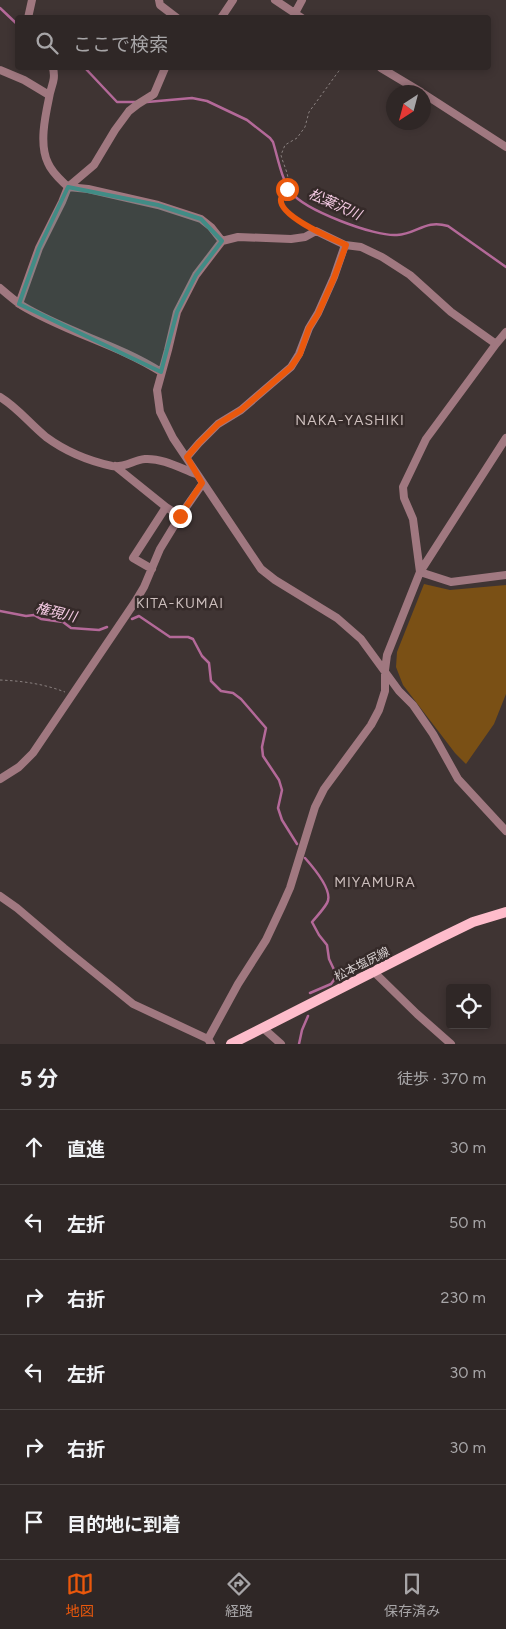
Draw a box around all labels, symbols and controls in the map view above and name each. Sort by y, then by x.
search box [15,15,491,70]
icon: search [33,29,61,57]
text: ここで検索 [73,33,168,56]
north arrow [386,85,431,130]
route start [276,178,299,201]
water label: 松葉沢川 [306,185,366,224]
district label: NAKA-YASHIKI [295,412,405,429]
route end [169,505,192,528]
district label: KITA-KUMAI [136,595,224,612]
water label: 権現川 [33,599,80,626]
district label: MIYAMURA [334,874,416,891]
street label: 松本塩尻線 [332,944,392,984]
map controls [446,984,491,1029]
button: locate [446,984,491,1029]
text: 5 分 [20,1066,58,1091]
text: 徒歩 · 370 m [397,1069,486,1088]
icon: ahead [20,1133,48,1161]
text: 直進 [67,1138,105,1161]
text: 30 m [449,1138,486,1157]
icon: left [20,1208,48,1236]
text: 左折 [67,1213,105,1236]
text: 50 m [449,1213,486,1232]
icon: right [20,1283,48,1311]
text: 右折 [67,1288,105,1311]
text: 230 m [441,1288,486,1307]
icon: left [20,1358,48,1386]
text: 左折 [67,1363,105,1386]
text: 30 m [449,1363,486,1382]
icon: right [20,1433,48,1461]
text: 右折 [67,1438,105,1461]
text: 30 m [449,1438,486,1457]
icon: arrive [20,1508,48,1536]
text: 目的地に到着 [67,1513,181,1536]
tab: 地図 [66,1570,94,1620]
tab: 経路 [225,1570,253,1620]
tab: 保存済み [384,1570,440,1620]

